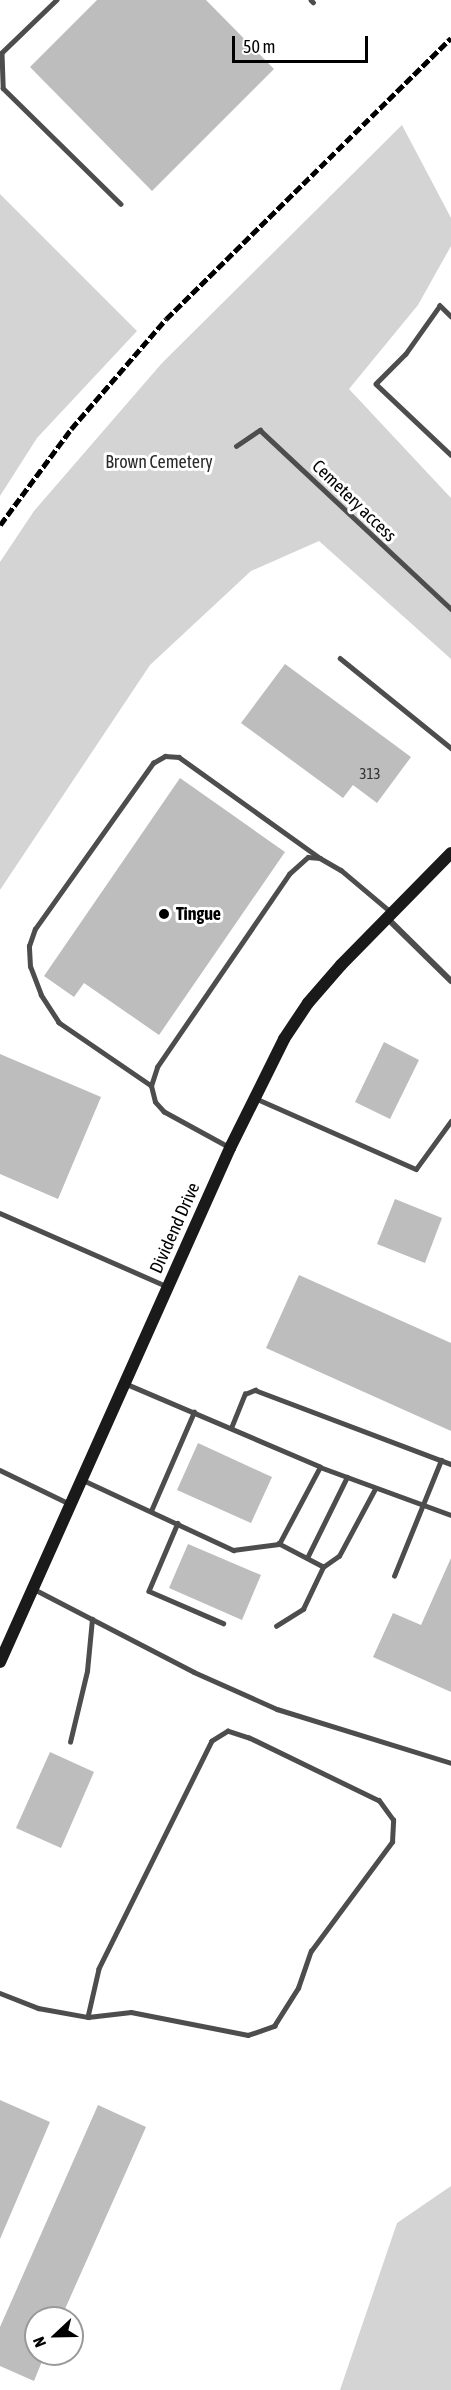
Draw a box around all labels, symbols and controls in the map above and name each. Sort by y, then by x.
scale bar [235,24,372,62]
text: 50 m [243,36,275,57]
park label: Brown Cemetery [105,451,213,473]
street label: Cemetery access [308,456,400,546]
house number: 313 [359,765,381,783]
place label: Tingue [176,903,221,925]
marker: Tingue [157,907,171,921]
street label: Dividend Drive [145,1179,205,1277]
north arrow [24,2306,84,2366]
text: N [29,2334,49,2350]

